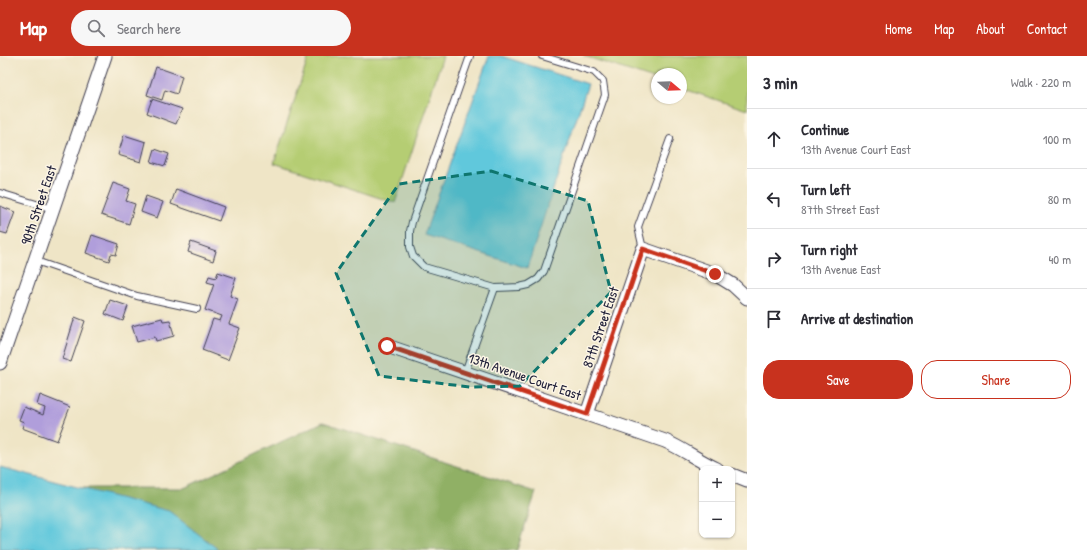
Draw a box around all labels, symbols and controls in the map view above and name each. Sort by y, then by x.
search box [71,10,351,46]
text: Map [20,15,47,41]
icon: search [85,17,107,39]
text: Search here [117,18,181,39]
text: Home [885,19,912,38]
text: Map [934,19,954,38]
text: About [976,19,1005,38]
text: Contact [1027,19,1067,38]
north arrow [651,68,687,104]
text: 3 min [763,71,798,94]
text: Walk · 220 m [1011,73,1071,91]
text: Continue [801,119,849,140]
icon: ahead [763,128,785,150]
text: 100 m [1043,130,1071,148]
text: 13th Avenue Court East [801,140,911,158]
street label: 90th Street East [16,162,61,247]
text: Turn left [801,179,851,200]
icon: left [763,188,785,210]
text: 80 m [1048,190,1071,208]
text: 87th Street East [801,200,880,218]
text: Turn right [801,239,857,260]
icon: right [763,248,785,270]
text: 40 m [1048,250,1071,268]
text: 13th Avenue East [801,260,881,278]
route end [706,265,724,283]
street label: 87th Street East [577,284,623,370]
icon: arrive [763,308,785,330]
text: Arrive at destination [801,308,913,329]
route start [378,337,396,355]
street label: 13th Avenue Court East [466,348,584,404]
button: Save [763,360,913,399]
button: Share [921,360,1071,399]
map controls [699,466,735,538]
button: + [699,466,735,502]
button: − [699,502,735,538]

